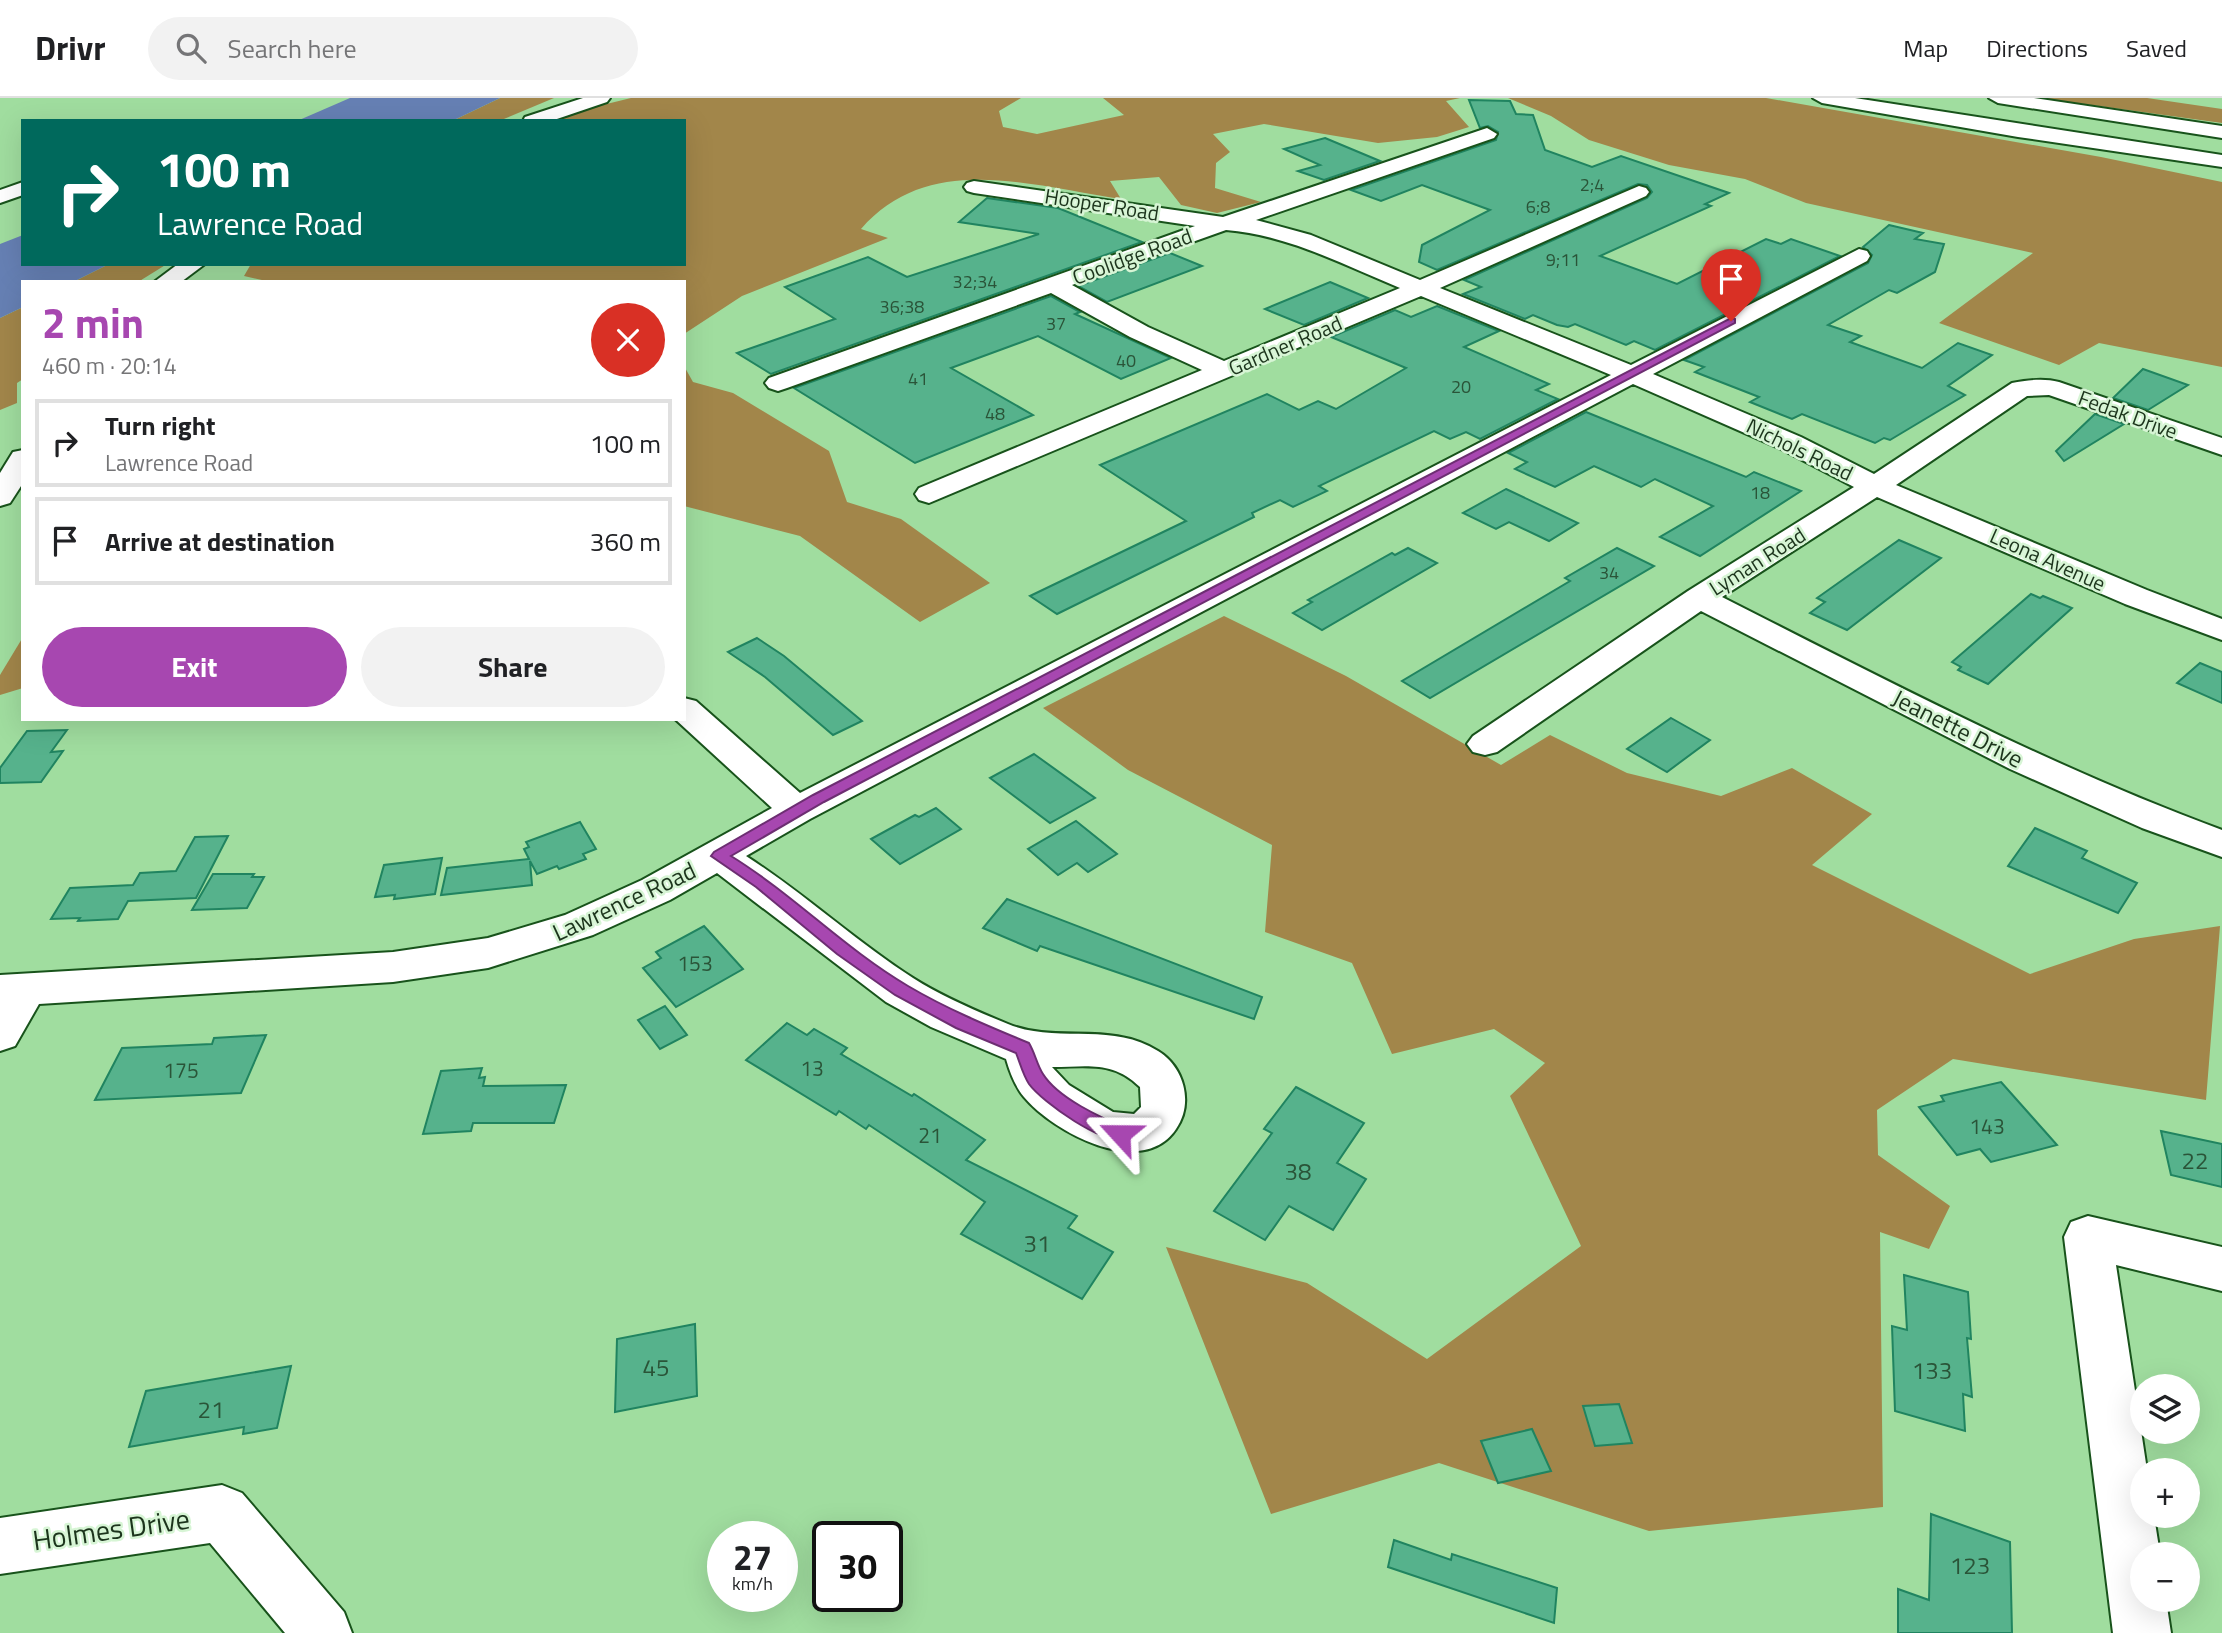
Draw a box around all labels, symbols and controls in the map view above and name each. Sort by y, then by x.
search box [148,17,638,80]
text: Drivr [35,23,106,73]
icon: search [172,29,210,67]
text: Search here [228,29,357,68]
text: Map [1903,30,1948,66]
text: Directions [1986,30,2088,66]
text: Saved [2126,30,2187,66]
text: 100 m [157,131,291,206]
icon: right [42,147,133,238]
house number: 2;4 [1580,171,1604,198]
street label: Hooper Road [1043,179,1161,229]
house number: 6;8 [1526,193,1550,220]
text: Lawrence Road [157,199,363,247]
street label: Coolidge Road [1068,220,1196,292]
house number: 9;11 [1546,246,1580,273]
pin [1701,249,1761,321]
icon: arrive [1712,260,1750,298]
house number: 32;34 [953,268,997,295]
text: 2 min [42,290,144,354]
house number: 36;38 [880,293,924,320]
button: close [591,303,665,377]
street label: Gardner Road [1223,307,1347,383]
house number: 37 [1046,310,1066,337]
house number: 40 [1116,347,1136,374]
text: 460 m · 20:14 [42,348,177,383]
house number: 41 [908,365,928,392]
house number: 20 [1451,373,1471,400]
street label: Fedak Drive [2074,381,2182,447]
house number: 48 [985,400,1005,427]
text: Turn right [105,406,216,445]
street label: Nichols Road [1741,409,1859,489]
icon: right [46,424,84,462]
text: 100 m [590,424,661,463]
text: Lawrence Road [105,445,253,480]
house number: 18 [1750,479,1770,506]
street label: Lyman Road [1702,519,1812,603]
street label: Leona Avenue [1985,519,2111,599]
icon: arrive [46,522,84,560]
text: Arrive at destination [105,522,335,561]
text: 360 m [590,522,661,561]
house number: 34 [1599,559,1619,586]
button: Exit [42,627,347,707]
button: Share [361,627,665,707]
street label: Jeanette Drive [1886,680,2030,776]
street label: Lawrence Road [546,852,702,950]
house number: 153 [677,947,713,979]
house number: 13 [800,1052,824,1084]
house number: 175 [163,1054,199,1086]
position arrow [1083,1097,1157,1171]
house number: 143 [1969,1110,2005,1142]
house number: 21 [918,1119,942,1151]
house number: 22 [2182,1142,2208,1178]
house number: 38 [1285,1153,1311,1189]
house number: 31 [1024,1225,1050,1261]
house number: 45 [643,1349,669,1385]
house number: 133 [1912,1352,1952,1388]
map controls [2130,1374,2200,1612]
button: layers [2130,1374,2200,1444]
house number: 21 [198,1391,224,1427]
button: + [2130,1458,2200,1528]
street label: Holmes Drive [30,1497,192,1561]
speed limit sign: 30 [812,1521,903,1612]
text: 27 [733,1530,772,1584]
button: − [2130,1542,2200,1612]
house number: 123 [1950,1547,1990,1583]
text: km/h [732,1570,773,1597]

